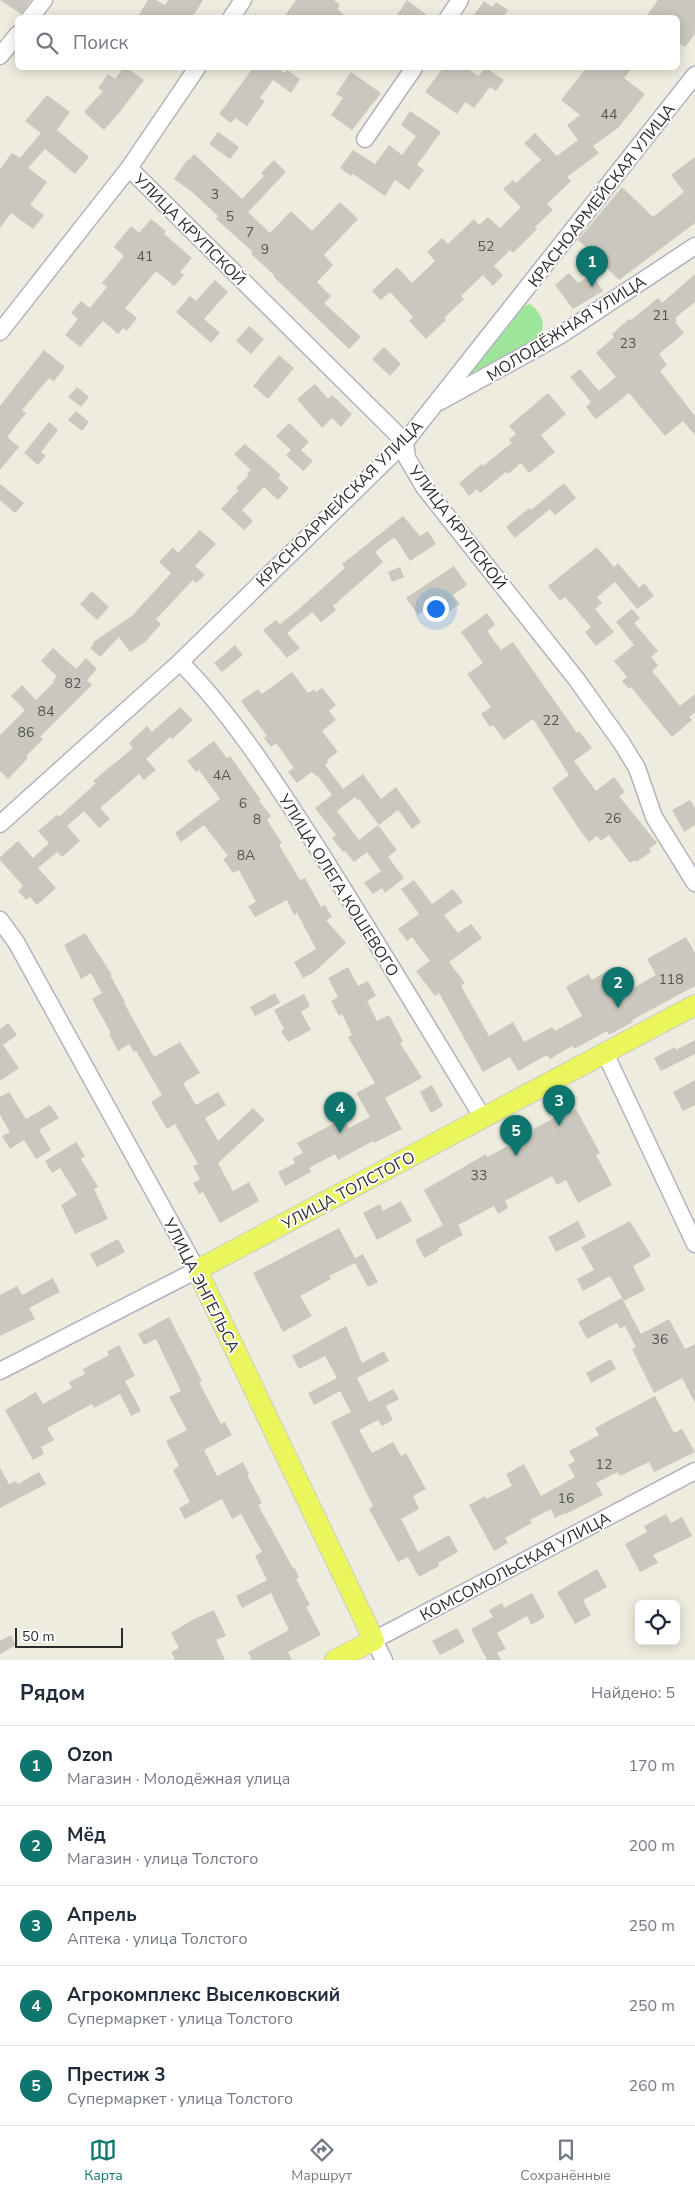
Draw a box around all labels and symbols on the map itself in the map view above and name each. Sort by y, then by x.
street label: КРАСНОАРМЕЙСКАЯ УЛИЦА [523,99,681,292]
house number: 44 [601,105,617,124]
street label: УЛИЦА КРУПСКОЙ [128,168,250,291]
house number: 3 [211,185,219,204]
house number: 5 [226,207,234,226]
house number: 7 [246,223,254,242]
house number: 52 [478,237,494,256]
house number: 9 [261,240,269,259]
pin: 1 [576,246,608,287]
house number: 41 [137,247,153,266]
street label: МОЛОДЁЖНАЯ УЛИЦА [483,271,651,387]
house number: 21 [653,306,669,325]
house number: 23 [620,334,636,353]
street label: КРАСНОАРМЕЙСКАЯ УЛИЦА [251,415,428,592]
street label: УЛИЦА КРУПСКОЙ [403,460,511,594]
your location [423,596,449,622]
house number: 82 [65,674,81,693]
house number: 84 [38,702,54,721]
house number: 22 [543,711,559,730]
house number: 86 [18,723,34,742]
house number: 4А [213,766,231,785]
street label: УЛИЦА ОЛЕГА КОШЕВОГО [272,789,403,981]
house number: 6 [239,794,247,813]
house number: 26 [605,809,621,828]
house number: 8 [253,810,261,829]
house number: 8А [237,846,255,865]
pin: 2 [602,967,634,1008]
house number: 118 [658,970,684,989]
pin: 3 [543,1085,575,1126]
pin: 4 [324,1092,356,1133]
pin: 5 [500,1115,532,1156]
street label: УЛИЦА ТОЛСТОГО [277,1146,419,1236]
house number: 33 [471,1166,487,1185]
street label: УЛИЦА ЭНГЕЛЬСА [157,1214,245,1357]
house number: 36 [652,1330,668,1349]
house number: 12 [596,1455,612,1474]
house number: 16 [558,1489,574,1508]
street label: КОМСОМОЛЬСКАЯ УЛИЦА [416,1507,615,1627]
scale bar [15,1625,122,1648]

